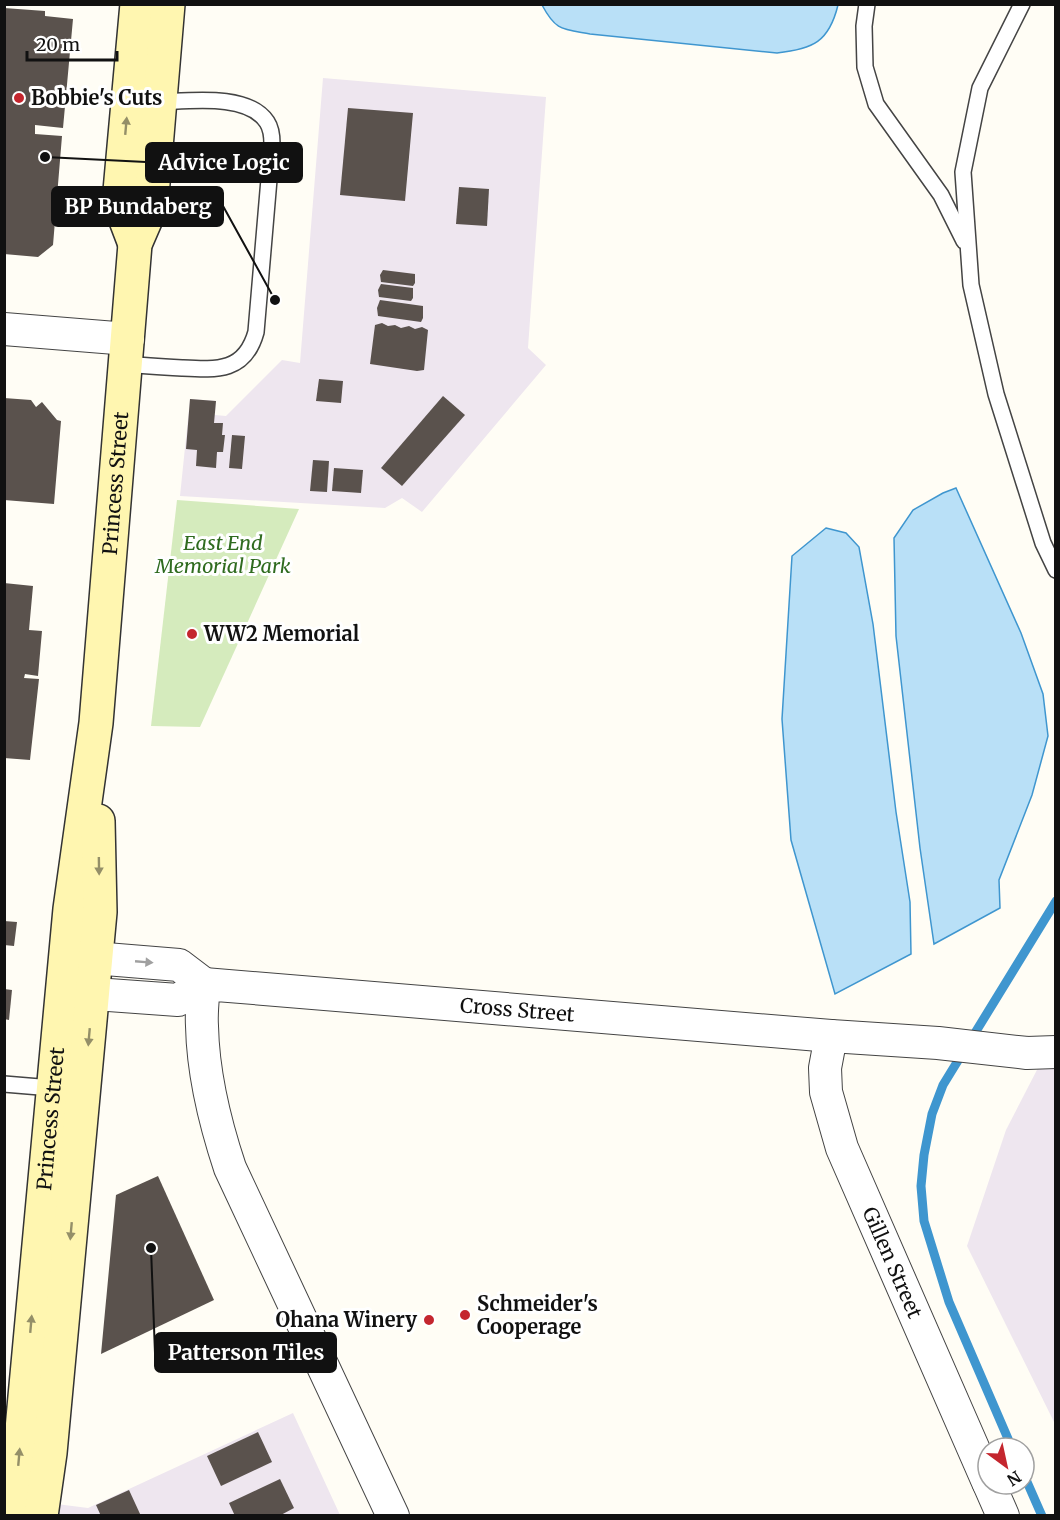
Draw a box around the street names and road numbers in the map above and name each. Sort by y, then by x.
street label: Princess Street [97,410,133,556]
street label: Cross Street [459,992,576,1027]
street label: Princess Street [31,1046,69,1191]
street label: Gillen Street [857,1203,928,1322]

